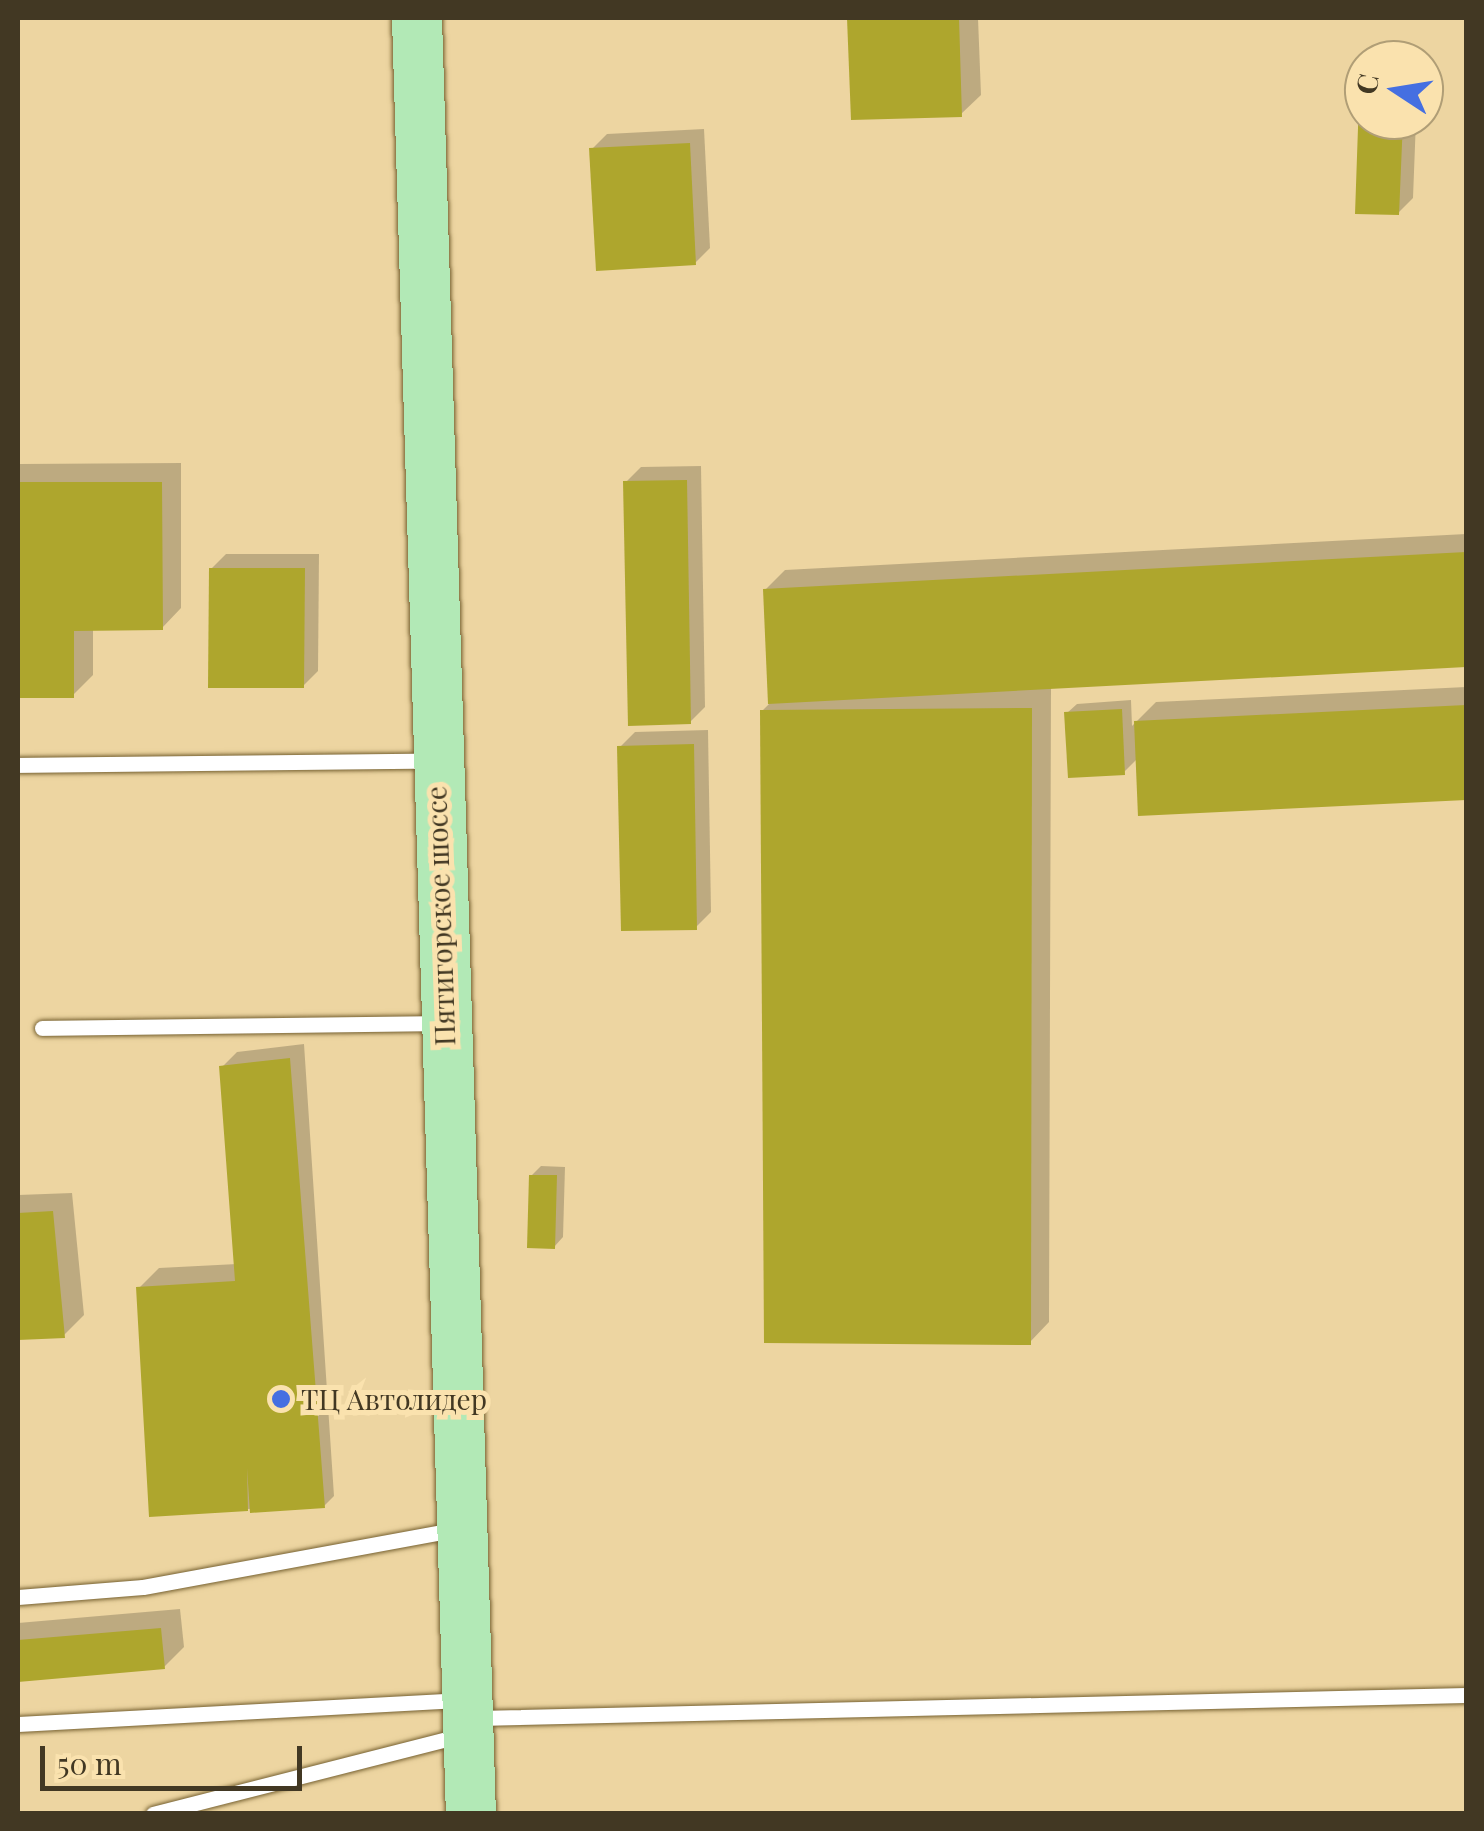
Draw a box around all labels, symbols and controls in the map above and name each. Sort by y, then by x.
north arrow [1344,40,1444,140]
text: С [1346,71,1386,98]
street label: Пятигорское шоссе [419,786,461,1046]
place label: ТЦ Автолидер [301,1382,487,1416]
marker: ТЦ Автолидер [270,1388,292,1410]
scale bar [45,1726,308,1788]
text: 50 m [57,1743,122,1783]

